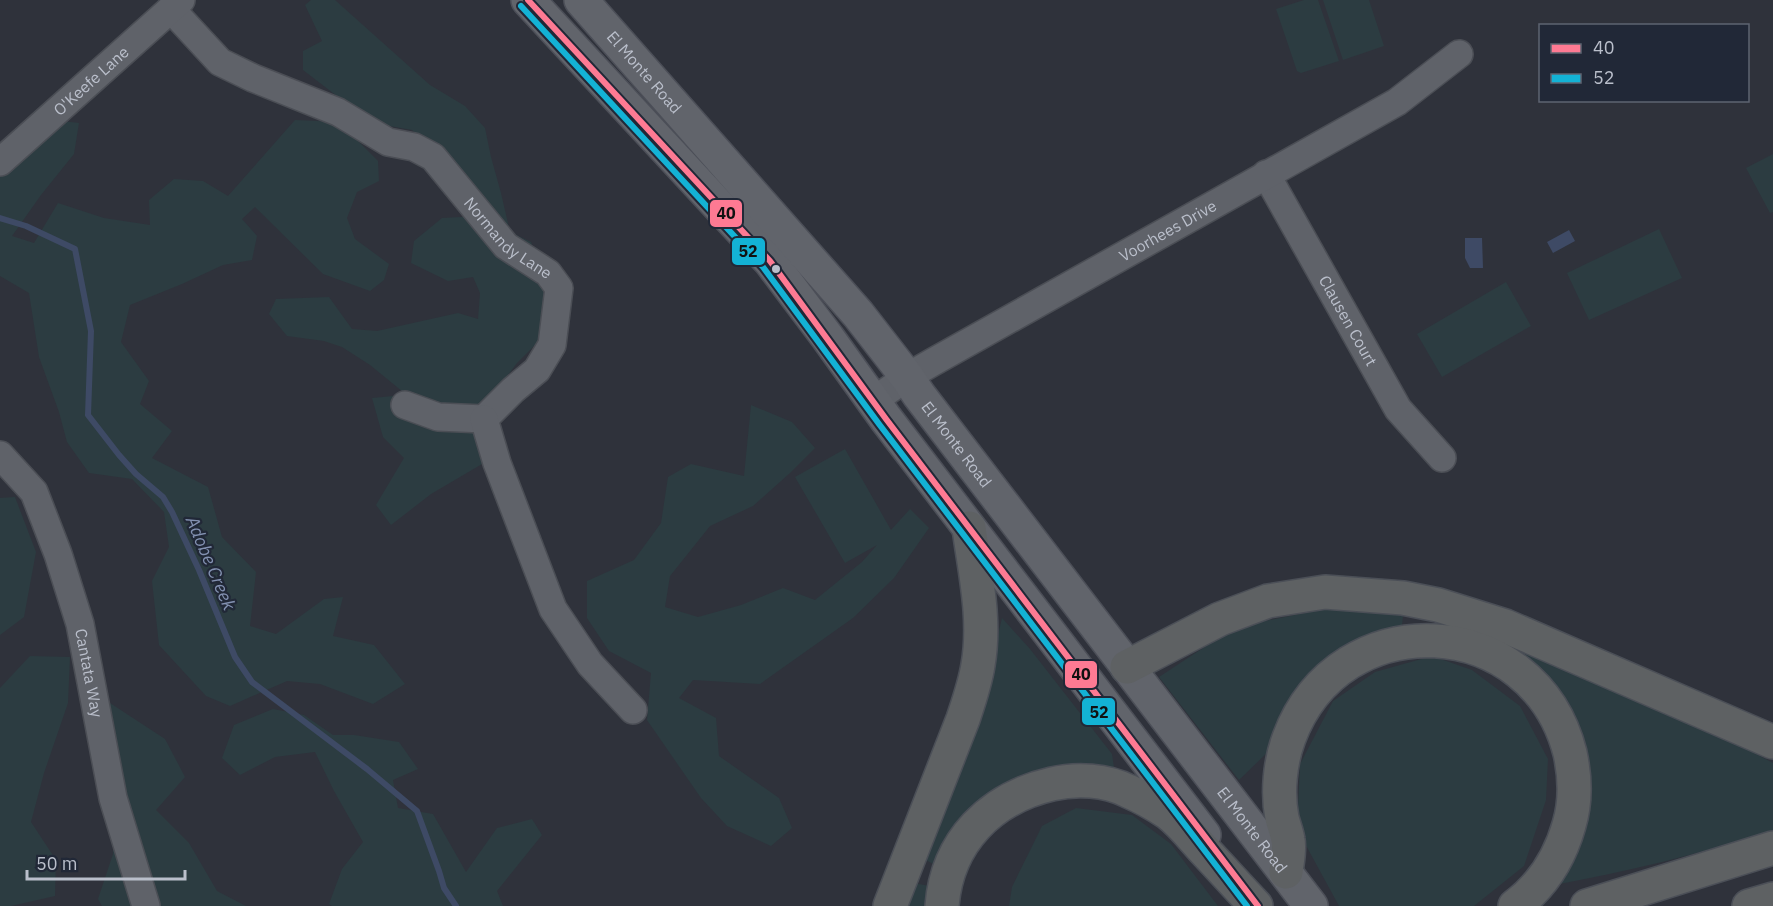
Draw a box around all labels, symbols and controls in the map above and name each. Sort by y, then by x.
legend [1539,24,1749,102]
street label: El Monte Road [603,27,686,117]
text: 40 [1593,36,1615,59]
street label: O'Keefe Lane [49,42,133,120]
text: 52 [1593,66,1615,89]
street label: Normandy Lane [460,193,556,283]
street label: Voorhees Drive [1115,195,1220,266]
line badge: 40 [709,199,743,228]
text: 40 [716,203,736,223]
line badge: 52 [731,237,766,266]
text: 52 [738,241,758,261]
unlabelled marker [770,263,782,275]
street label: Clausen Court [1315,272,1382,369]
street label: El Monte Road [917,397,996,491]
water label: Adobe Creek [180,512,241,614]
street label: Cantata Way [71,627,108,719]
line badge: 40 [1064,660,1098,689]
text: 40 [1071,664,1091,684]
line badge: 52 [1081,697,1116,726]
text: 52 [1089,702,1109,722]
street label: El Monte Road [1213,783,1292,877]
scale bar [27,843,184,881]
text: 50 m [36,852,78,875]

